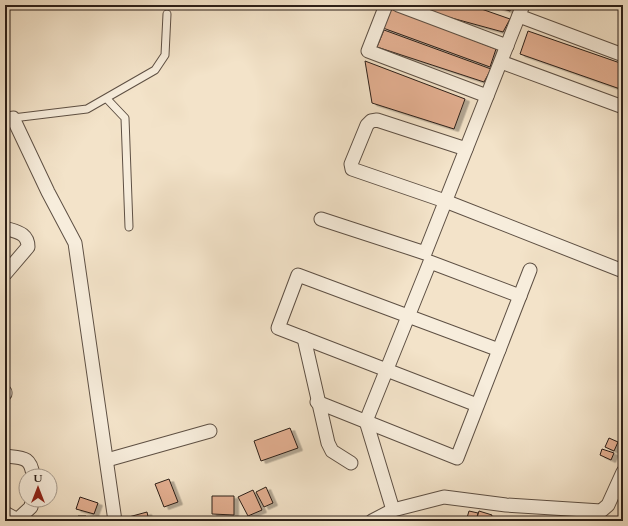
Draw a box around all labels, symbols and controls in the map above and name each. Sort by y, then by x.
north arrow [18,468,58,508]
text: U [34,471,43,486]

